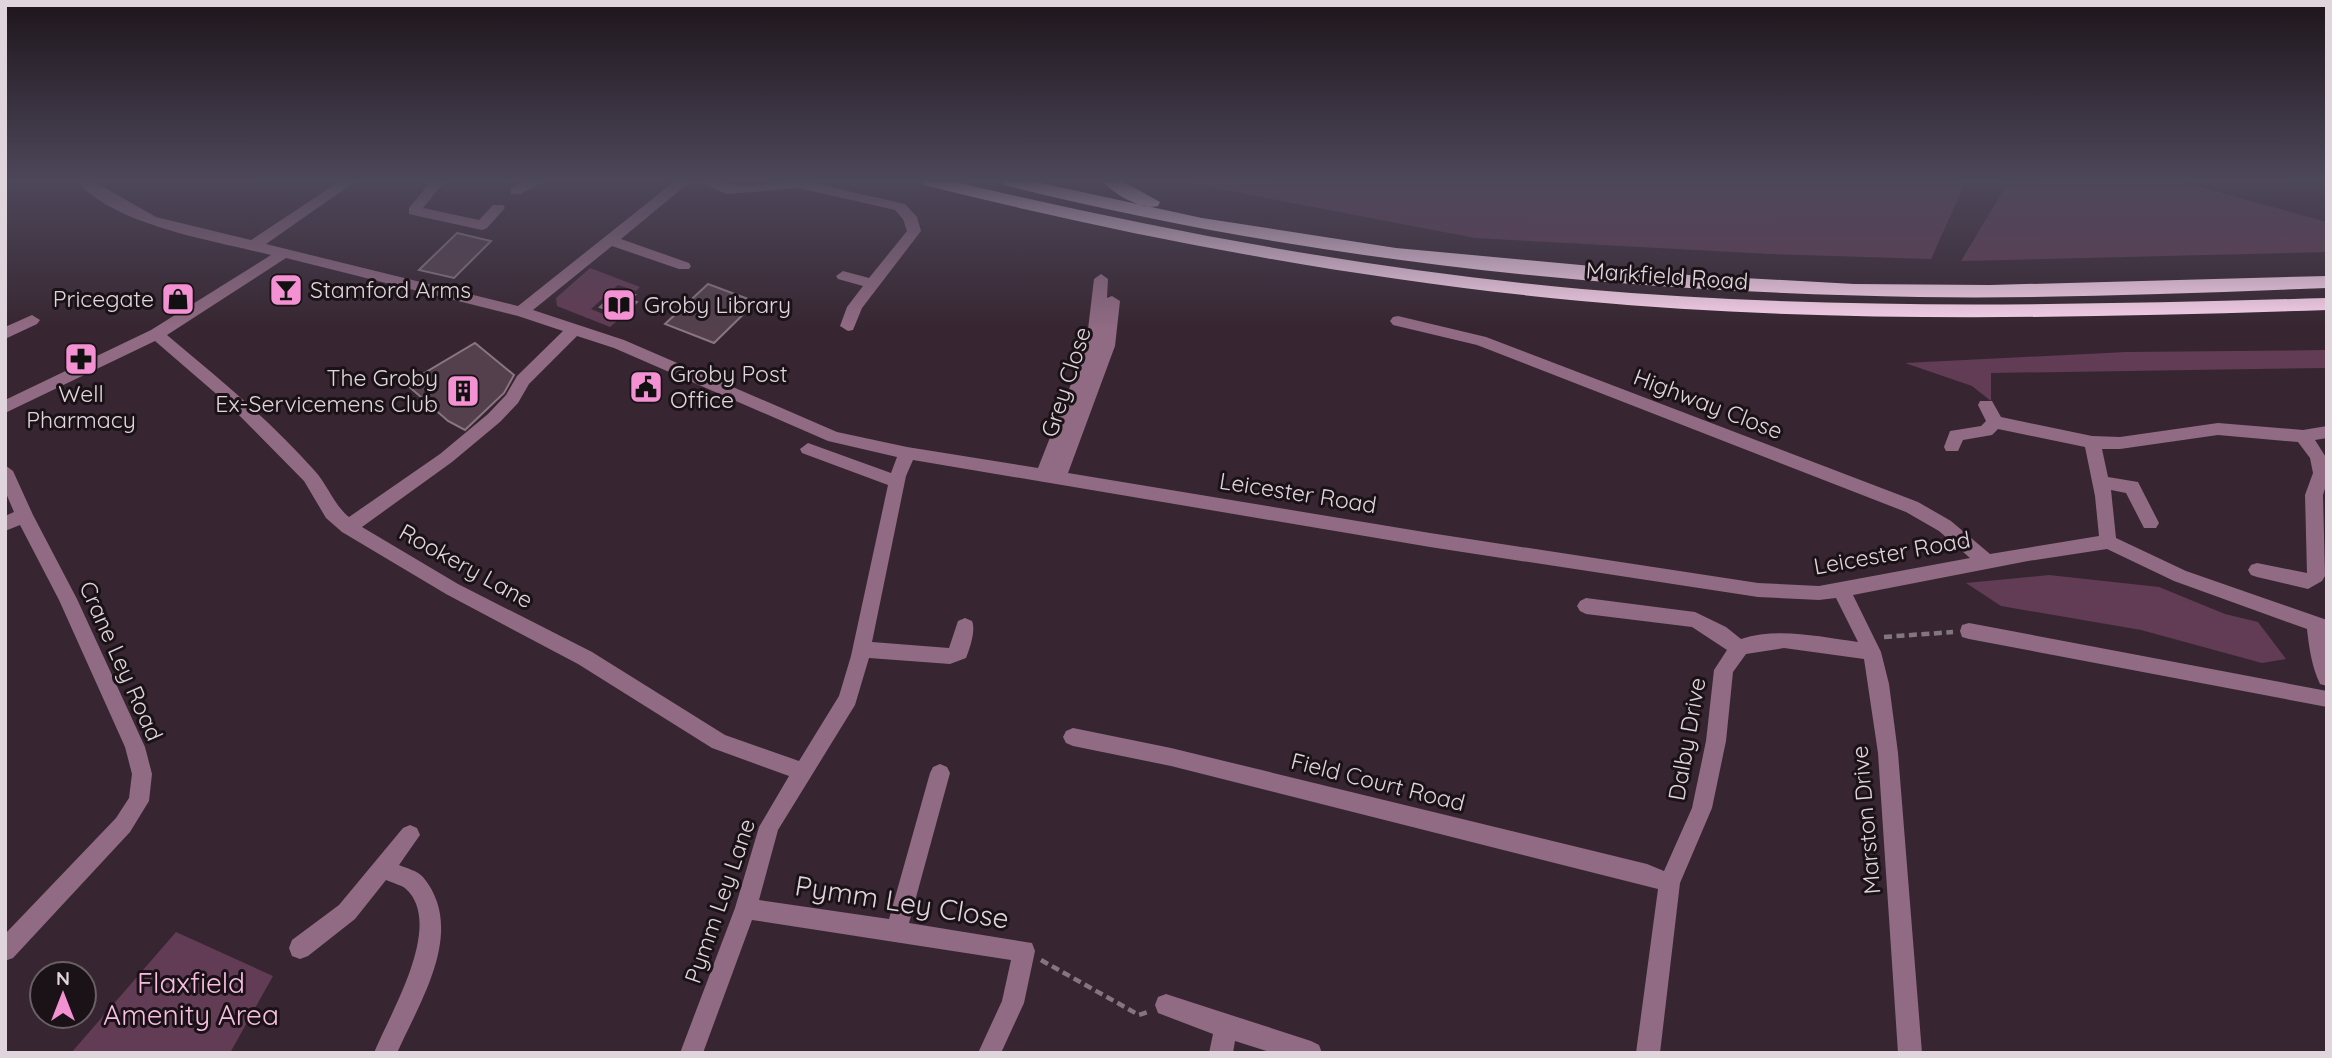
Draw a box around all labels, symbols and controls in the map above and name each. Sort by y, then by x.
street label: Markfield Road [1585,255,1749,296]
bar icon: Stamford Arms [267,271,305,309]
place label: Stamford Arms [310,275,471,304]
shop icon: Pricegate [159,280,197,318]
place label: Pricegate [53,284,154,313]
library icon: Groby Library [600,286,638,324]
place label: Groby Library [644,290,791,319]
street label: Grey Close [1034,323,1097,441]
pharmacy icon: Well Pharmacy [62,340,100,378]
place label: Groby Post Office [670,359,788,414]
street label: Highway Close [1630,362,1787,445]
place label: The Groby Ex-Servicemens Club [215,363,438,418]
public building icon: Groby Post Office [627,368,665,406]
building icon: The Groby Ex-Servicemens Club [444,372,482,410]
place label: Well Pharmacy [26,379,136,434]
street label: Leicester Road [1217,466,1379,519]
street label: Rookery Lane [394,517,538,614]
street label: Leicester Road [1811,524,1973,581]
street label: Crane Ley Road [73,576,170,745]
street label: Dalby Drive [1661,675,1712,803]
street label: Marston Drive [1845,745,1886,896]
street label: Field Court Road [1288,746,1468,817]
street label: Pymm Ley Lane [678,815,761,987]
street label: Pymm Ley Close [793,867,1012,936]
north arrow [28,960,98,1030]
park label: Flaxfield Amenity Area [103,965,279,1032]
text: N [56,966,70,990]

